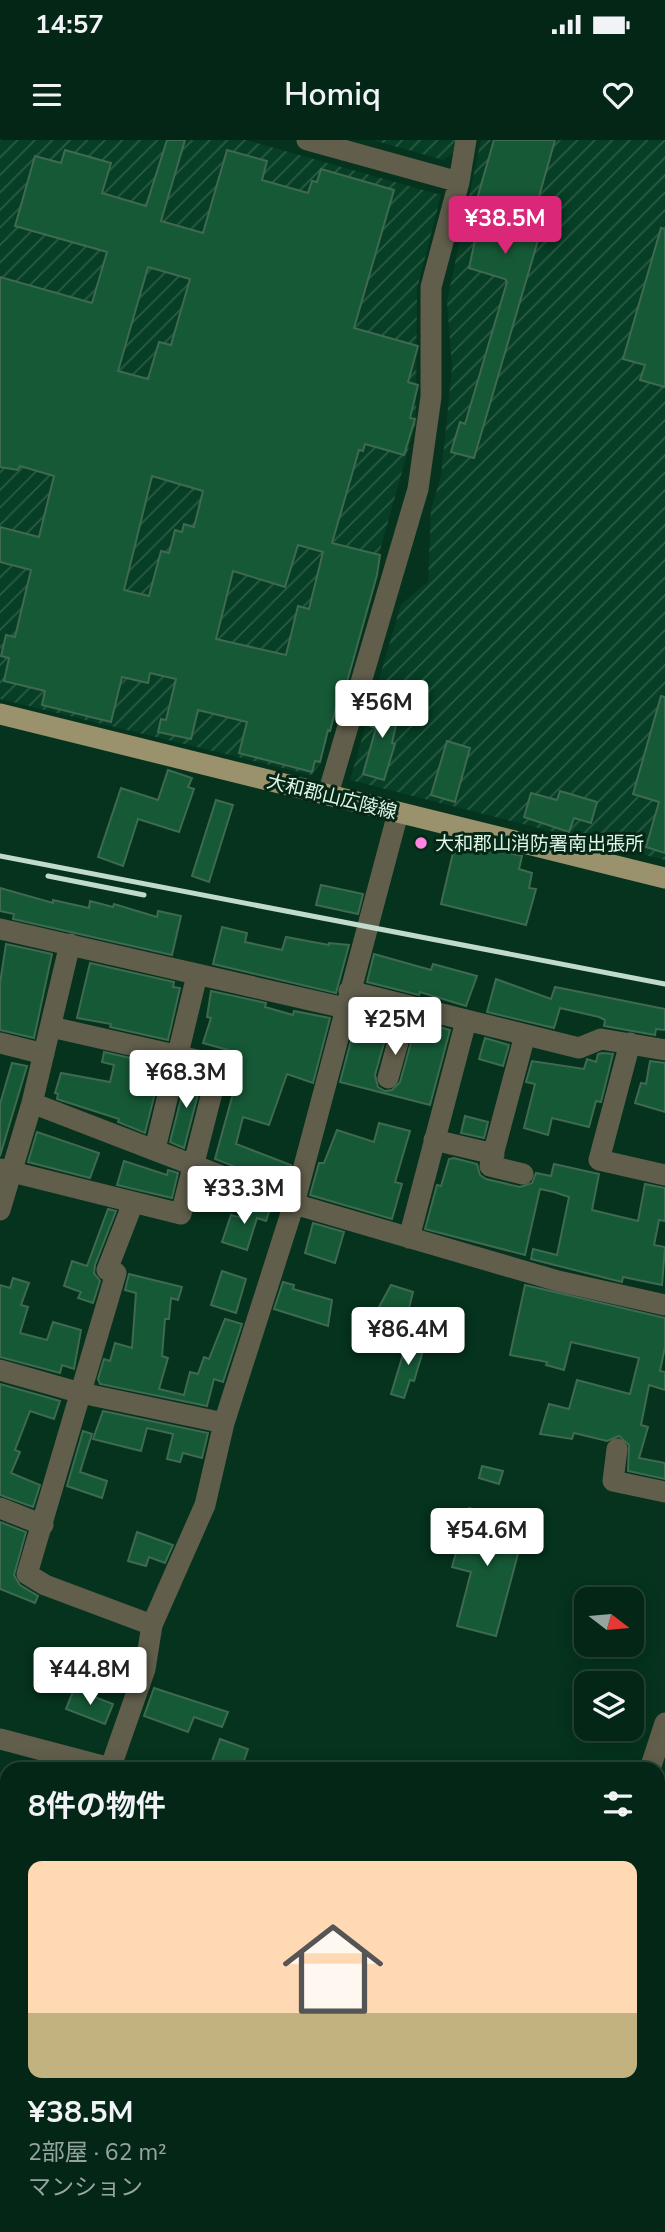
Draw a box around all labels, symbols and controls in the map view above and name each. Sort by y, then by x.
text: 14:57 [35,7,104,42]
text: Homiq [284,73,381,116]
icon: menu [28,76,66,114]
icon: heart [599,76,637,114]
pin: ¥38.5M [448,197,562,256]
text: ¥38.5M [465,203,545,234]
pin: ¥56M [341,680,423,740]
text: ¥56M [351,687,413,718]
street label: 大和郡山広陵線 [264,768,399,826]
place label: 大和郡山消防署南出張所 [435,831,644,857]
marker: 大和郡山消防署南出張所 [413,835,429,851]
pin: ¥25M [354,998,436,1057]
text: ¥25M [364,1004,426,1035]
pin: ¥68.3M [129,1051,243,1110]
text: ¥68.3M [146,1057,226,1088]
pin: ¥33.3M [187,1166,301,1226]
text: ¥33.3M [204,1173,284,1204]
pin: ¥86.4M [351,1308,465,1367]
text: ¥86.4M [368,1314,448,1345]
pin: ¥54.6M [430,1508,544,1568]
text: ¥54.6M [447,1515,527,1546]
north arrow [574,1587,644,1657]
map controls [574,1587,644,1741]
pin: ¥44.8M [33,1648,147,1707]
text: ¥44.8M [50,1654,130,1685]
button: layers [574,1671,644,1741]
icon: filters [599,1785,637,1823]
text: 8件の物件 [28,1786,166,1827]
icon: home [270,1906,396,2032]
text: ¥38.5M [28,2092,133,2133]
text: 2部屋 · 62 m² [28,2137,167,2168]
text: マンション [28,2172,143,2203]

